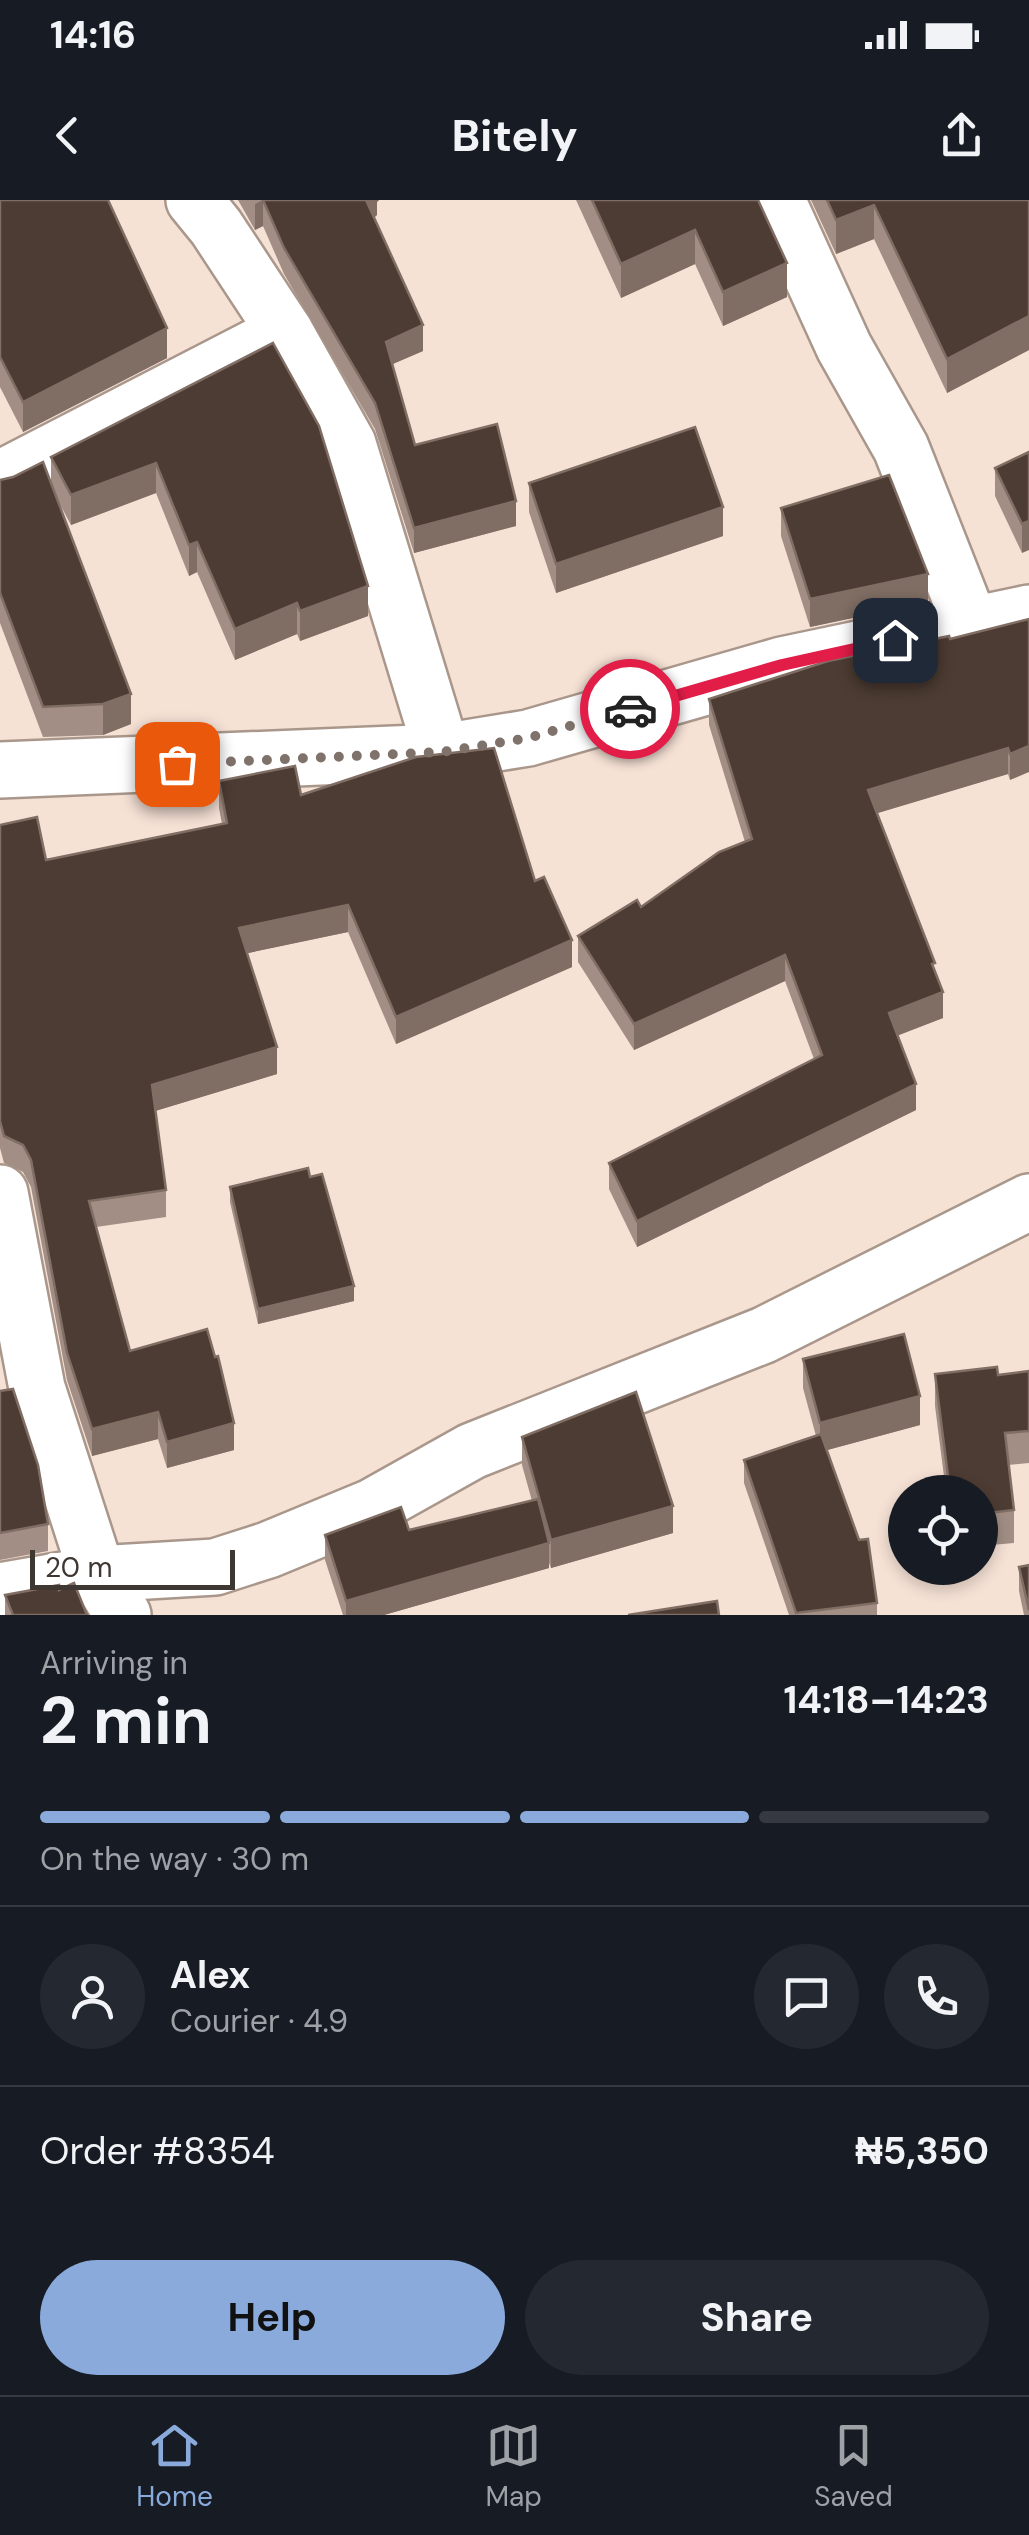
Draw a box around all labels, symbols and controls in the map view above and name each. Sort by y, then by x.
text: 14:16 [50,10,136,60]
text: Bitely [451,106,578,165]
icon: back [40,108,95,163]
icon: share [934,108,989,163]
pin [853,598,938,683]
icon: home [868,613,923,668]
courier [580,659,680,759]
icon: car [603,682,658,737]
pin [135,722,220,807]
icon: bag [150,737,205,792]
map controls [888,1475,998,1585]
button: locate [888,1475,998,1585]
scale bar [30,1545,235,1590]
text: 20 m [45,1549,112,1586]
text: Arriving in [40,1642,188,1684]
text: 14:18–14:23 [783,1675,989,1725]
text: 2 min [40,1679,212,1763]
text: On the way · 30 m [40,1838,309,1880]
button: person [40,1944,145,2049]
button: chat [754,1944,859,2049]
button: phone [884,1944,989,2049]
text: Alex [170,1950,250,2000]
text: Courier · 4.9 [170,2000,348,2042]
text: Order #8354 [40,2126,275,2176]
text: ₦5,350 [855,2126,989,2176]
button: Help [40,2260,505,2375]
button: Share [525,2260,989,2375]
tab: Home [136,2418,213,2515]
tab: Map [485,2418,542,2515]
tab: Saved [814,2418,893,2515]

